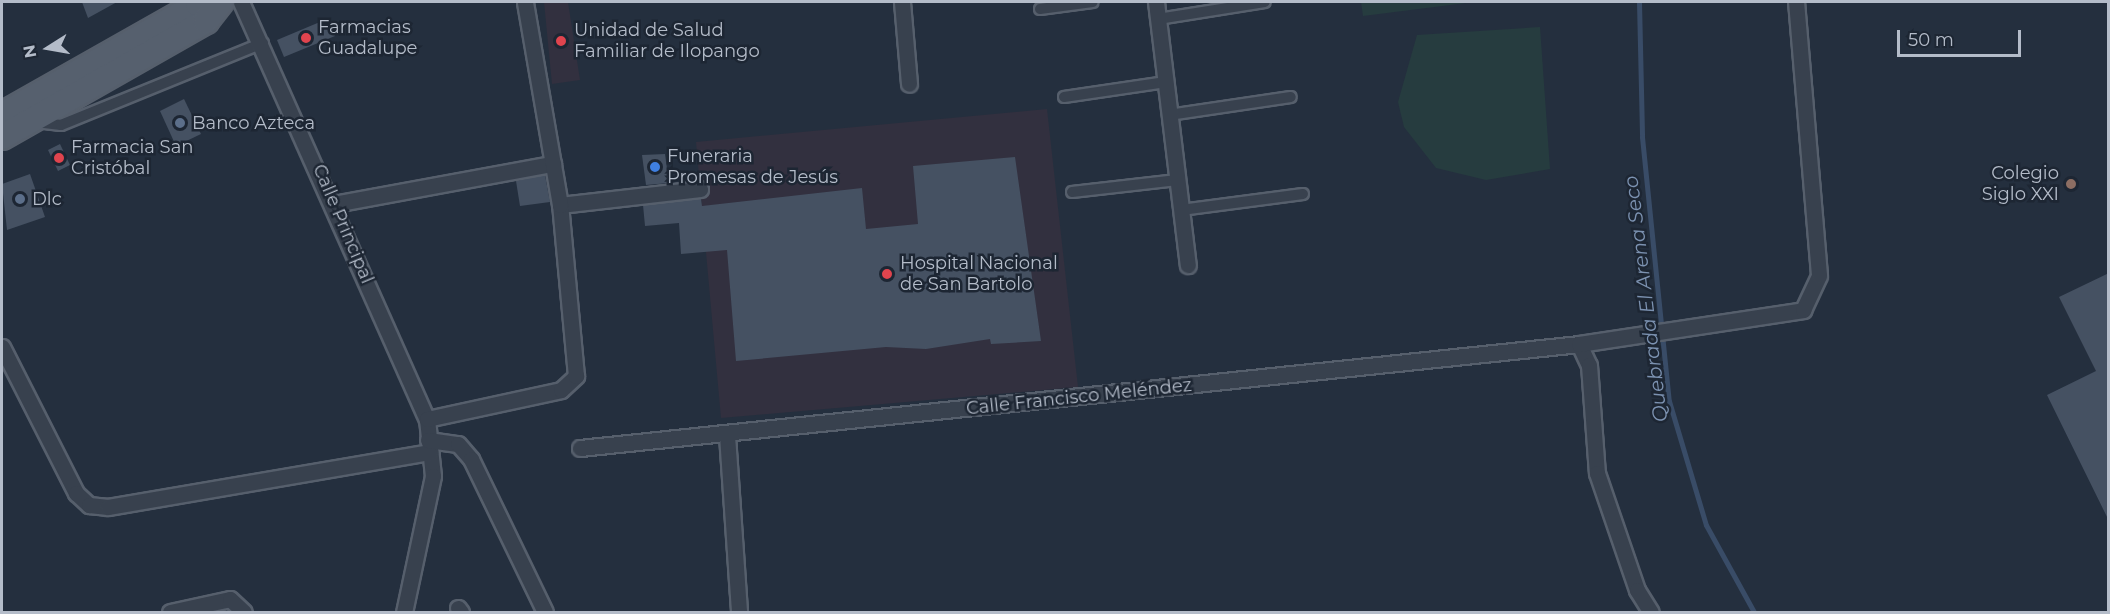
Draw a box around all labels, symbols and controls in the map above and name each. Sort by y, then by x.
place label: Farmacias Guadalupe [318,17,417,60]
north arrow [18,18,78,78]
scale bar [1900,18,2024,56]
place label: Unidad de Salud Familiar de Ilopango [574,20,760,63]
text: 50 m [1908,29,1954,51]
marker: Farmacias Guadalupe [299,31,313,45]
marker: Unidad de Salud Familiar de Ilopango [552,32,570,50]
text: N [19,43,40,60]
place label: Banco Azteca [192,112,315,134]
marker: Banco Azteca [173,116,187,130]
place label: Farmacia San Cristóbal [71,137,193,180]
place label: Funeraria Promesas de Jesús [667,146,838,188]
marker: Farmacia San Cristóbal [52,151,66,165]
marker: Funeraria Promesas de Jesús [648,160,662,174]
street label: Calle Principal [308,161,378,287]
place label: Colegio Siglo XXI [1982,163,2059,206]
water label: Quebrada El Arena Seco [1619,174,1673,424]
marker: Colegio Siglo XXI [2064,177,2078,191]
place label: Dlc [32,188,62,210]
marker: Dlc [13,192,27,206]
place label: Hospital Nacional de San Bartolo [900,253,1058,296]
marker: Hospital Nacional de San Bartolo [878,265,896,283]
street label: Calle Francisco Meléndez [965,374,1193,420]

